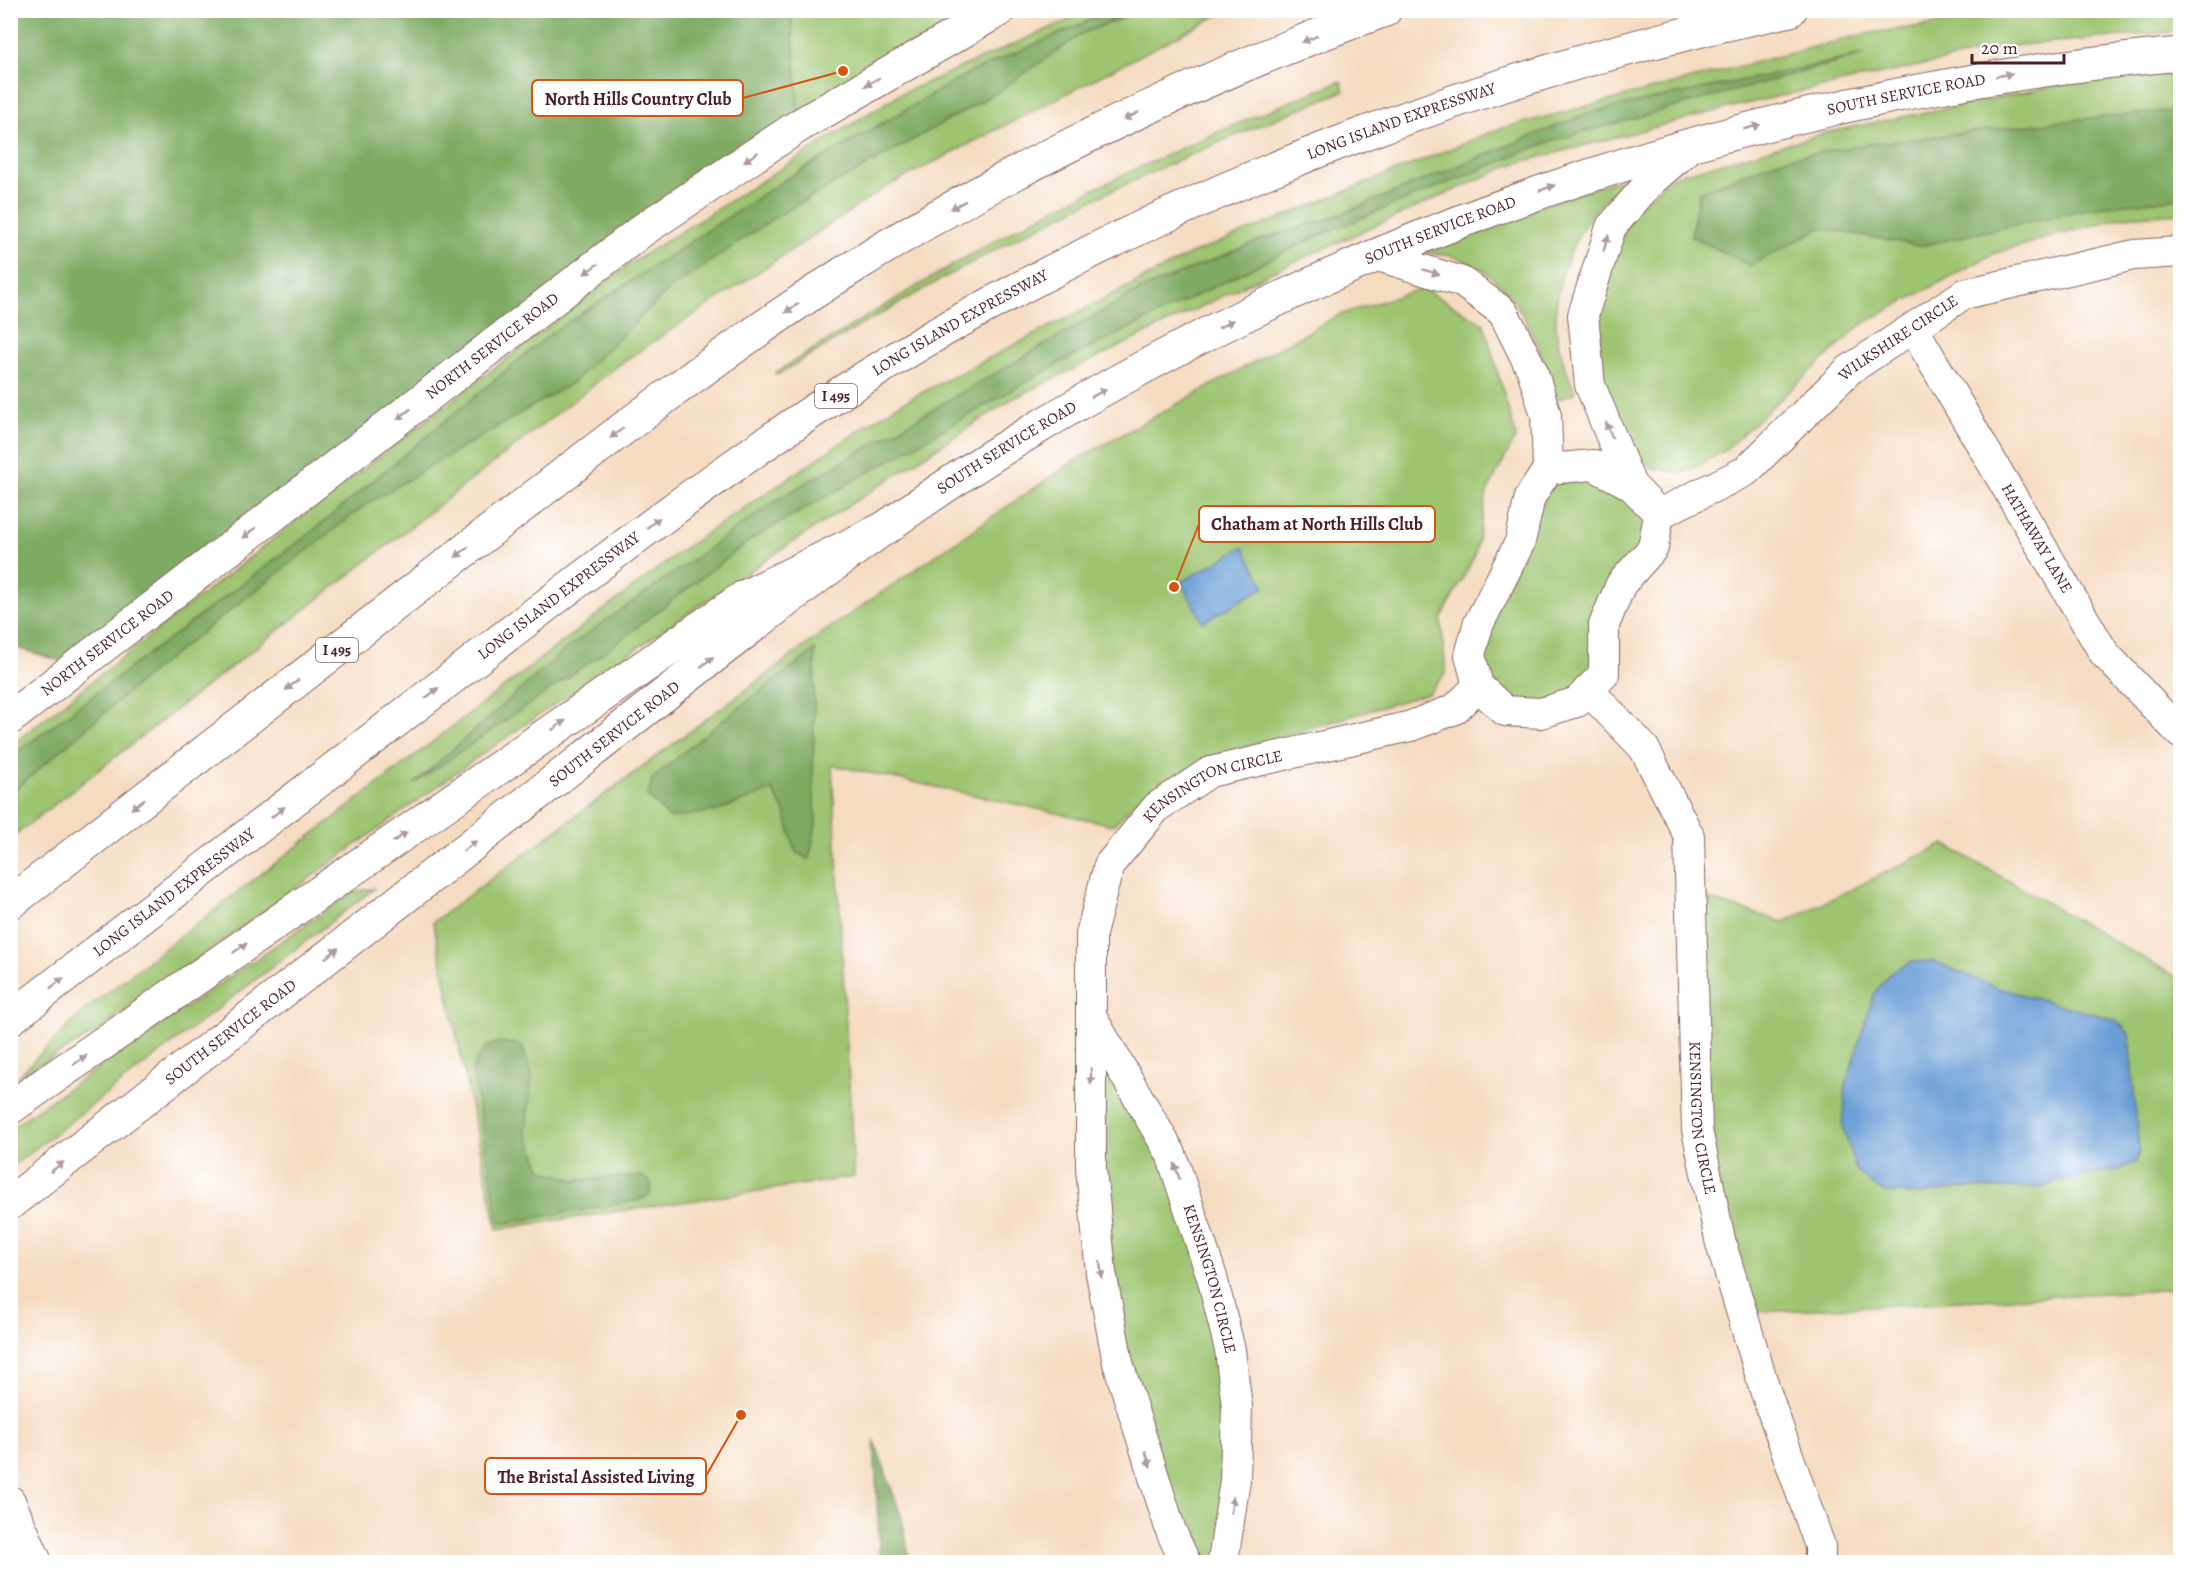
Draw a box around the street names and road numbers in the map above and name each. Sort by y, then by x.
street label: SOUTH SERVICE ROAD [1825,68,1987,121]
street label: LONG ISLAND EXPRESSWAY [1304,77,1499,165]
street label: SOUTH SERVICE ROAD [1361,191,1519,270]
street label: LONG ISLAND EXPRESSWAY [868,264,1052,381]
street label: NORTH SERVICE ROAD [421,288,563,405]
street label: WILKSHIRE CIRCLE [1832,290,1962,386]
road number: I 495 [815,384,857,408]
street label: SOUTH SERVICE ROAD [932,396,1081,500]
street label: HATHAWAY LANE [1996,479,2077,597]
street label: LONG ISLAND EXPRESSWAY [473,526,645,665]
street label: NORTH SERVICE ROAD [36,584,179,701]
road number: I 495 [316,638,358,662]
street label: SOUTH SERVICE ROAD [544,676,684,792]
street label: KENSINGTON CIRCLE [1138,745,1285,827]
street label: LONG ISLAND EXPRESSWAY [88,823,260,962]
street label: SOUTH SERVICE ROAD [160,974,301,1090]
street label: KENSINGTON CIRCLE [1684,1041,1721,1197]
street label: KENSINGTON CIRCLE [1177,1201,1241,1356]

